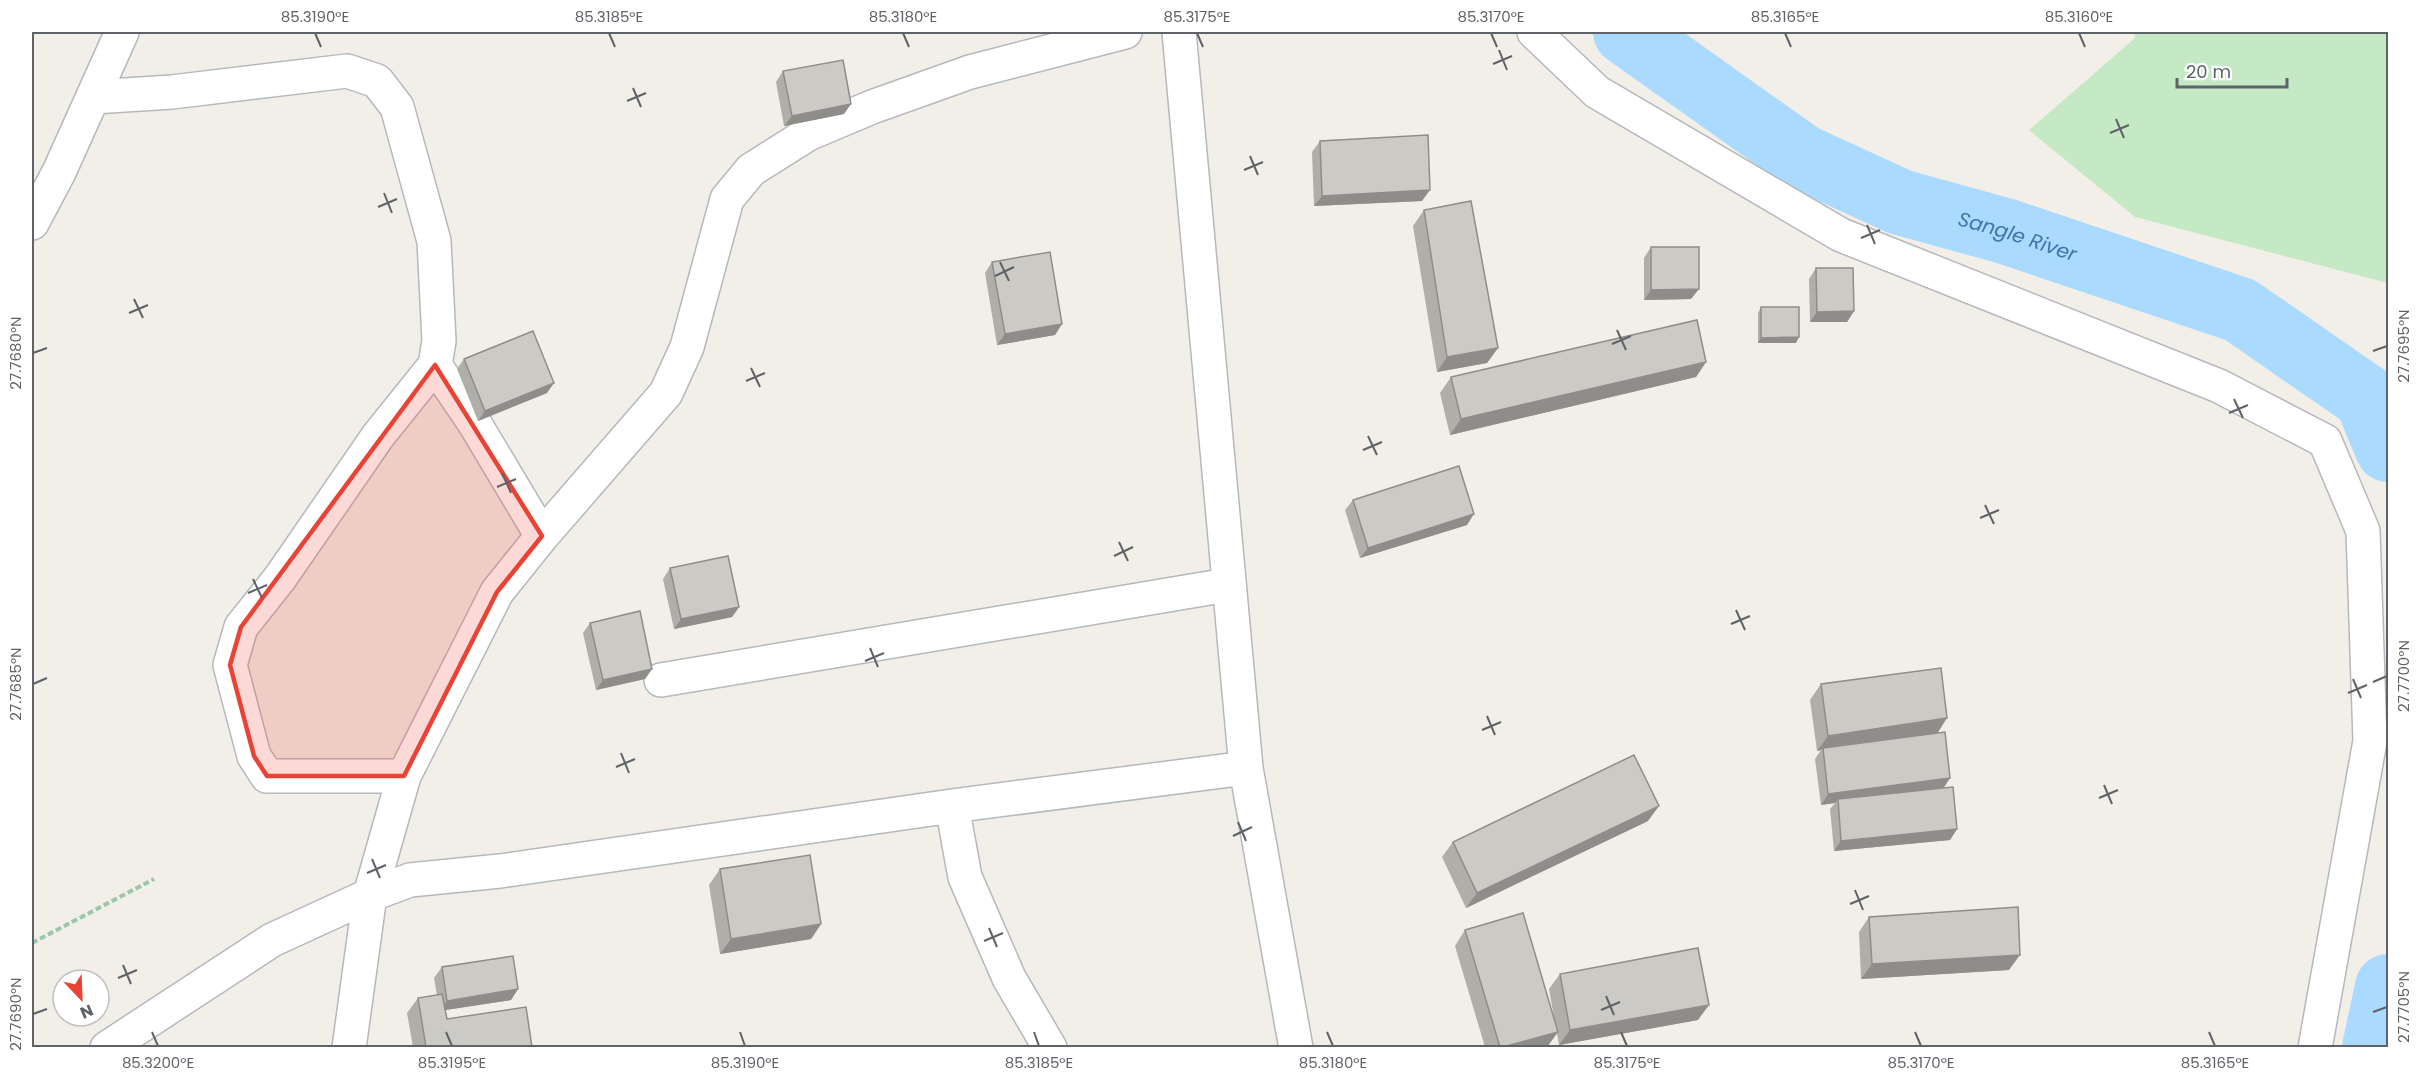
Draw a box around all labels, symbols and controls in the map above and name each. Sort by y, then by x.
text: 85.3190°E [281,6,349,27]
text: 85.3185°E [575,6,643,27]
text: 85.3180°E [869,6,937,27]
text: 85.3175°E [1163,6,1231,27]
text: 85.3170°E [1457,6,1525,27]
text: 85.3165°E [1751,6,1819,27]
text: 85.3160°E [2045,6,2113,27]
scale bar [2177,51,2286,89]
text: 20 m [2186,59,2231,84]
water label: Sangle River [1955,205,2081,268]
text: 27.7695°N [2393,309,2414,383]
text: 27.7680°N [5,316,26,390]
text: 27.7700°N [2393,640,2414,712]
text: 27.7685°N [5,647,26,721]
north arrow [51,968,111,1028]
text: 27.7705°N [2393,971,2414,1043]
text: 27.7690°N [5,977,26,1051]
text: N [77,998,97,1024]
text: 85.3200°E [122,1052,194,1073]
text: 85.3195°E [418,1052,486,1073]
text: 85.3190°E [711,1052,779,1073]
text: 85.3185°E [1005,1052,1073,1073]
text: 85.3180°E [1299,1052,1367,1073]
text: 85.3175°E [1593,1052,1661,1073]
text: 85.3170°E [1887,1052,1955,1073]
text: 85.3165°E [2181,1052,2249,1073]

